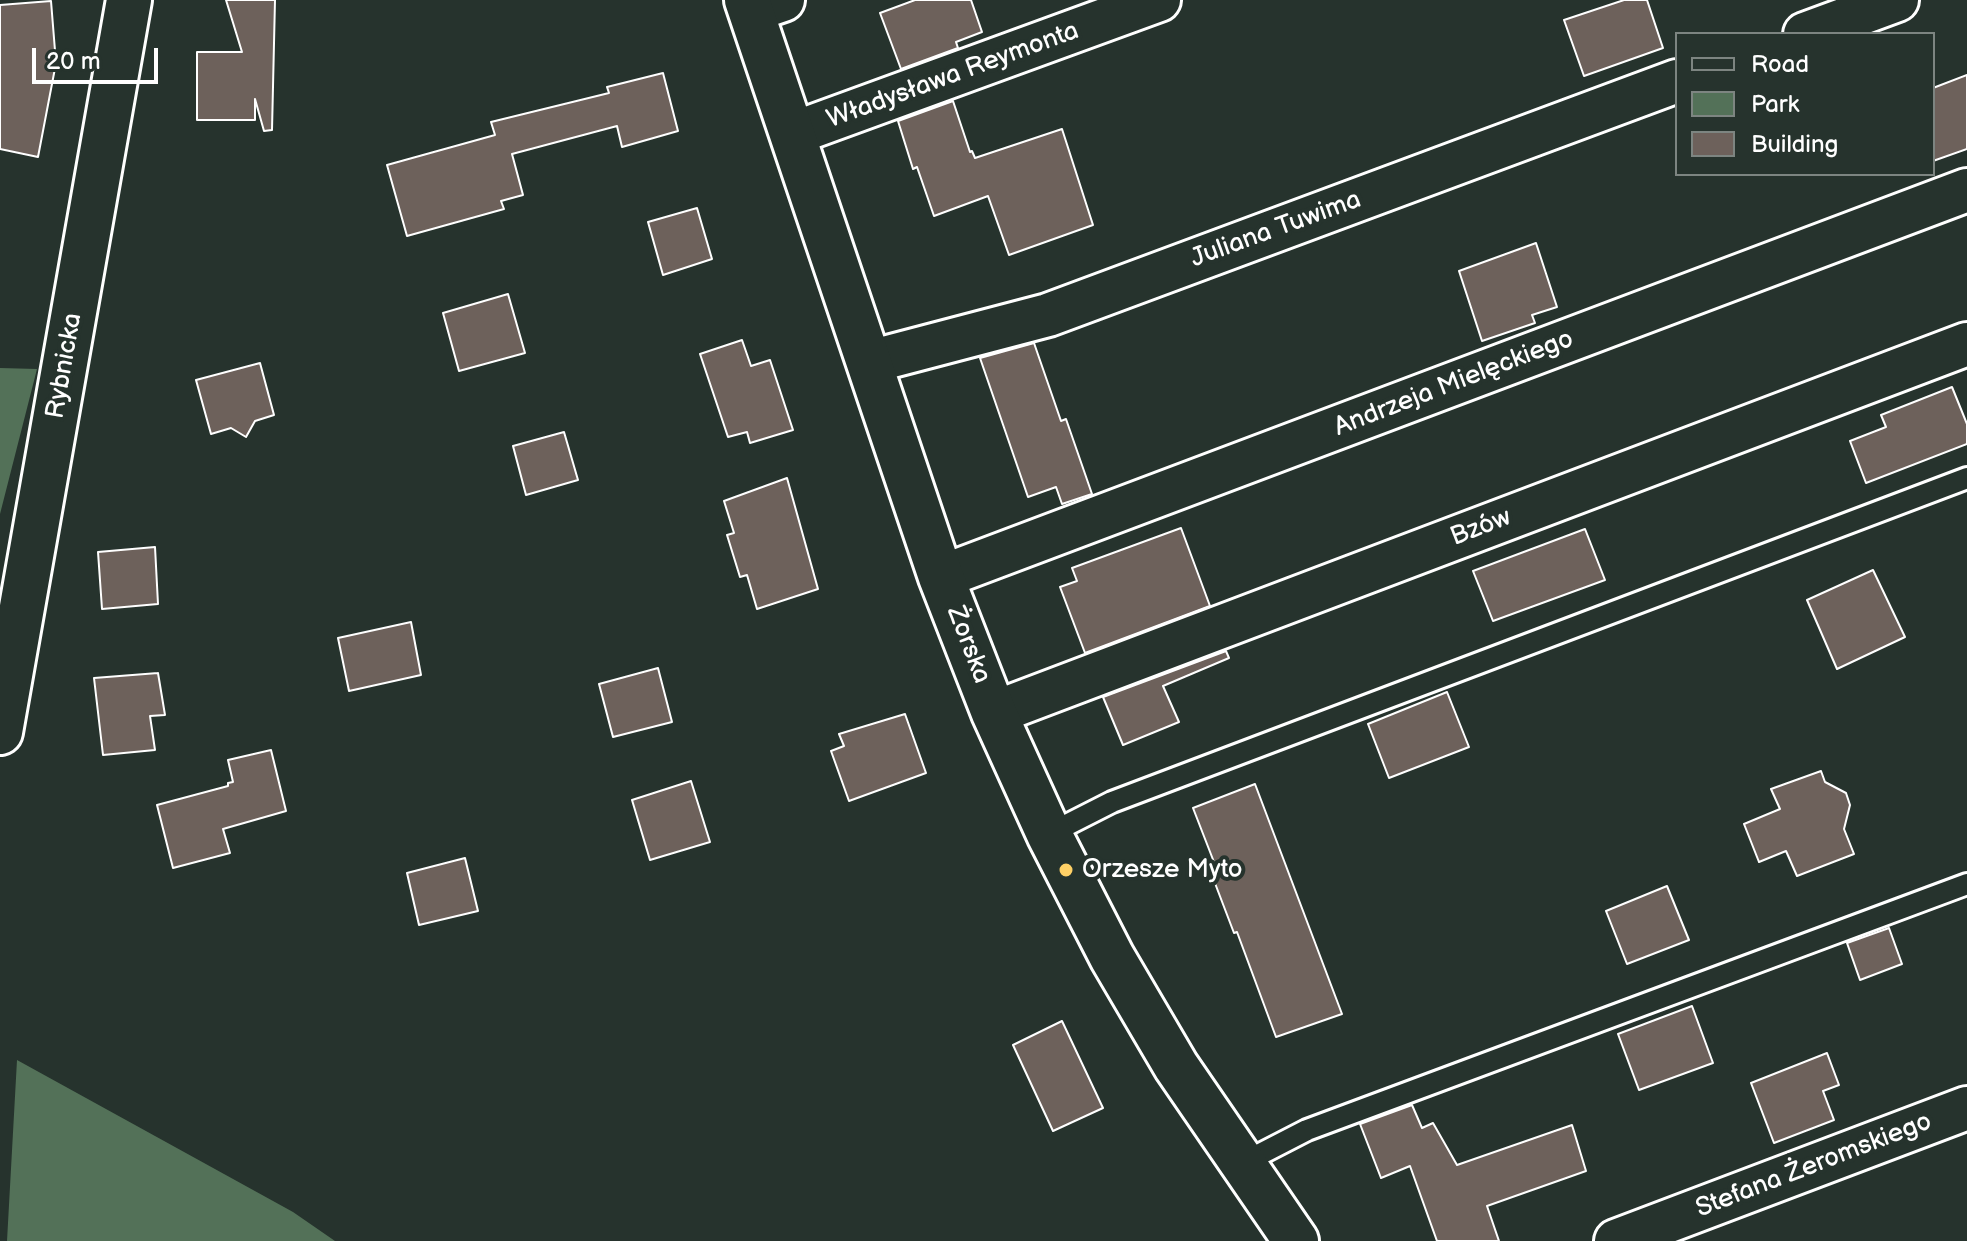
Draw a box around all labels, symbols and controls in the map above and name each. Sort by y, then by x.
street label: Władysława Reymonta [823,16,1083,136]
scale bar [36,32,162,82]
legend [1675,32,1935,176]
text: 20 m [46,47,101,76]
text: Road [1751,50,1809,79]
text: Park [1751,90,1799,119]
text: Building [1751,130,1838,159]
street label: Juliana Tuwima [1187,185,1365,275]
street label: Rybnicka [40,311,90,421]
street label: Andrzeja Mielęckiego [1330,324,1578,444]
street label: Bzów [1446,502,1516,554]
street label: Żorska [939,602,997,688]
place label: Orzesze Myto [1082,854,1243,886]
marker: Orzesze Myto [1057,861,1075,879]
street label: Stefana Żeromskiego [1692,1107,1936,1225]

